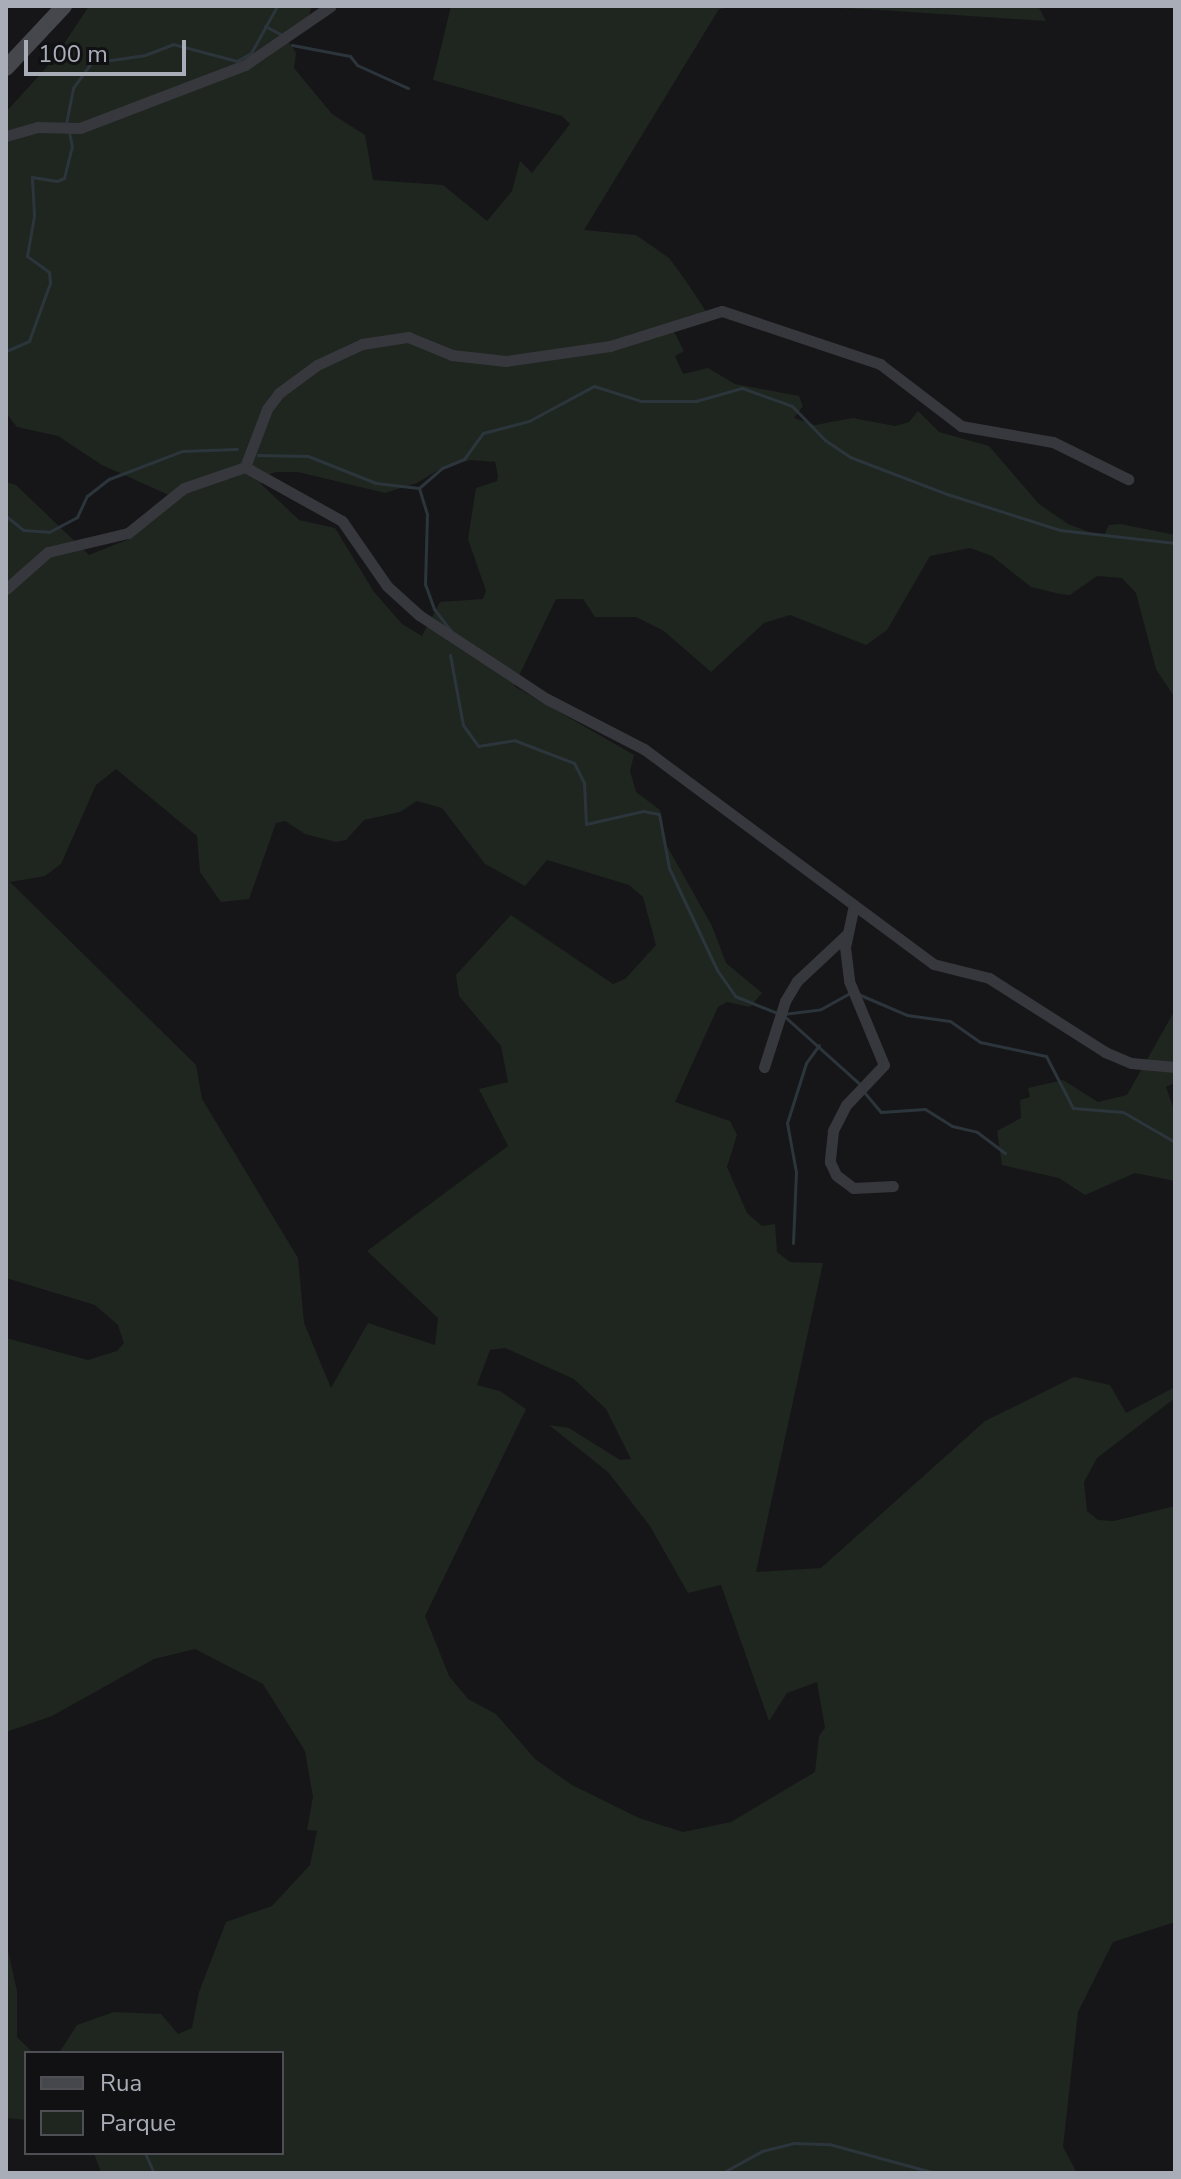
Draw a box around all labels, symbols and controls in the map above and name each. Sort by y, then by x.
scale bar [28,24,190,74]
text: 100 m [38,38,108,70]
legend [24,2051,284,2155]
text: Rua [100,2067,142,2099]
text: Parque [100,2107,176,2139]

